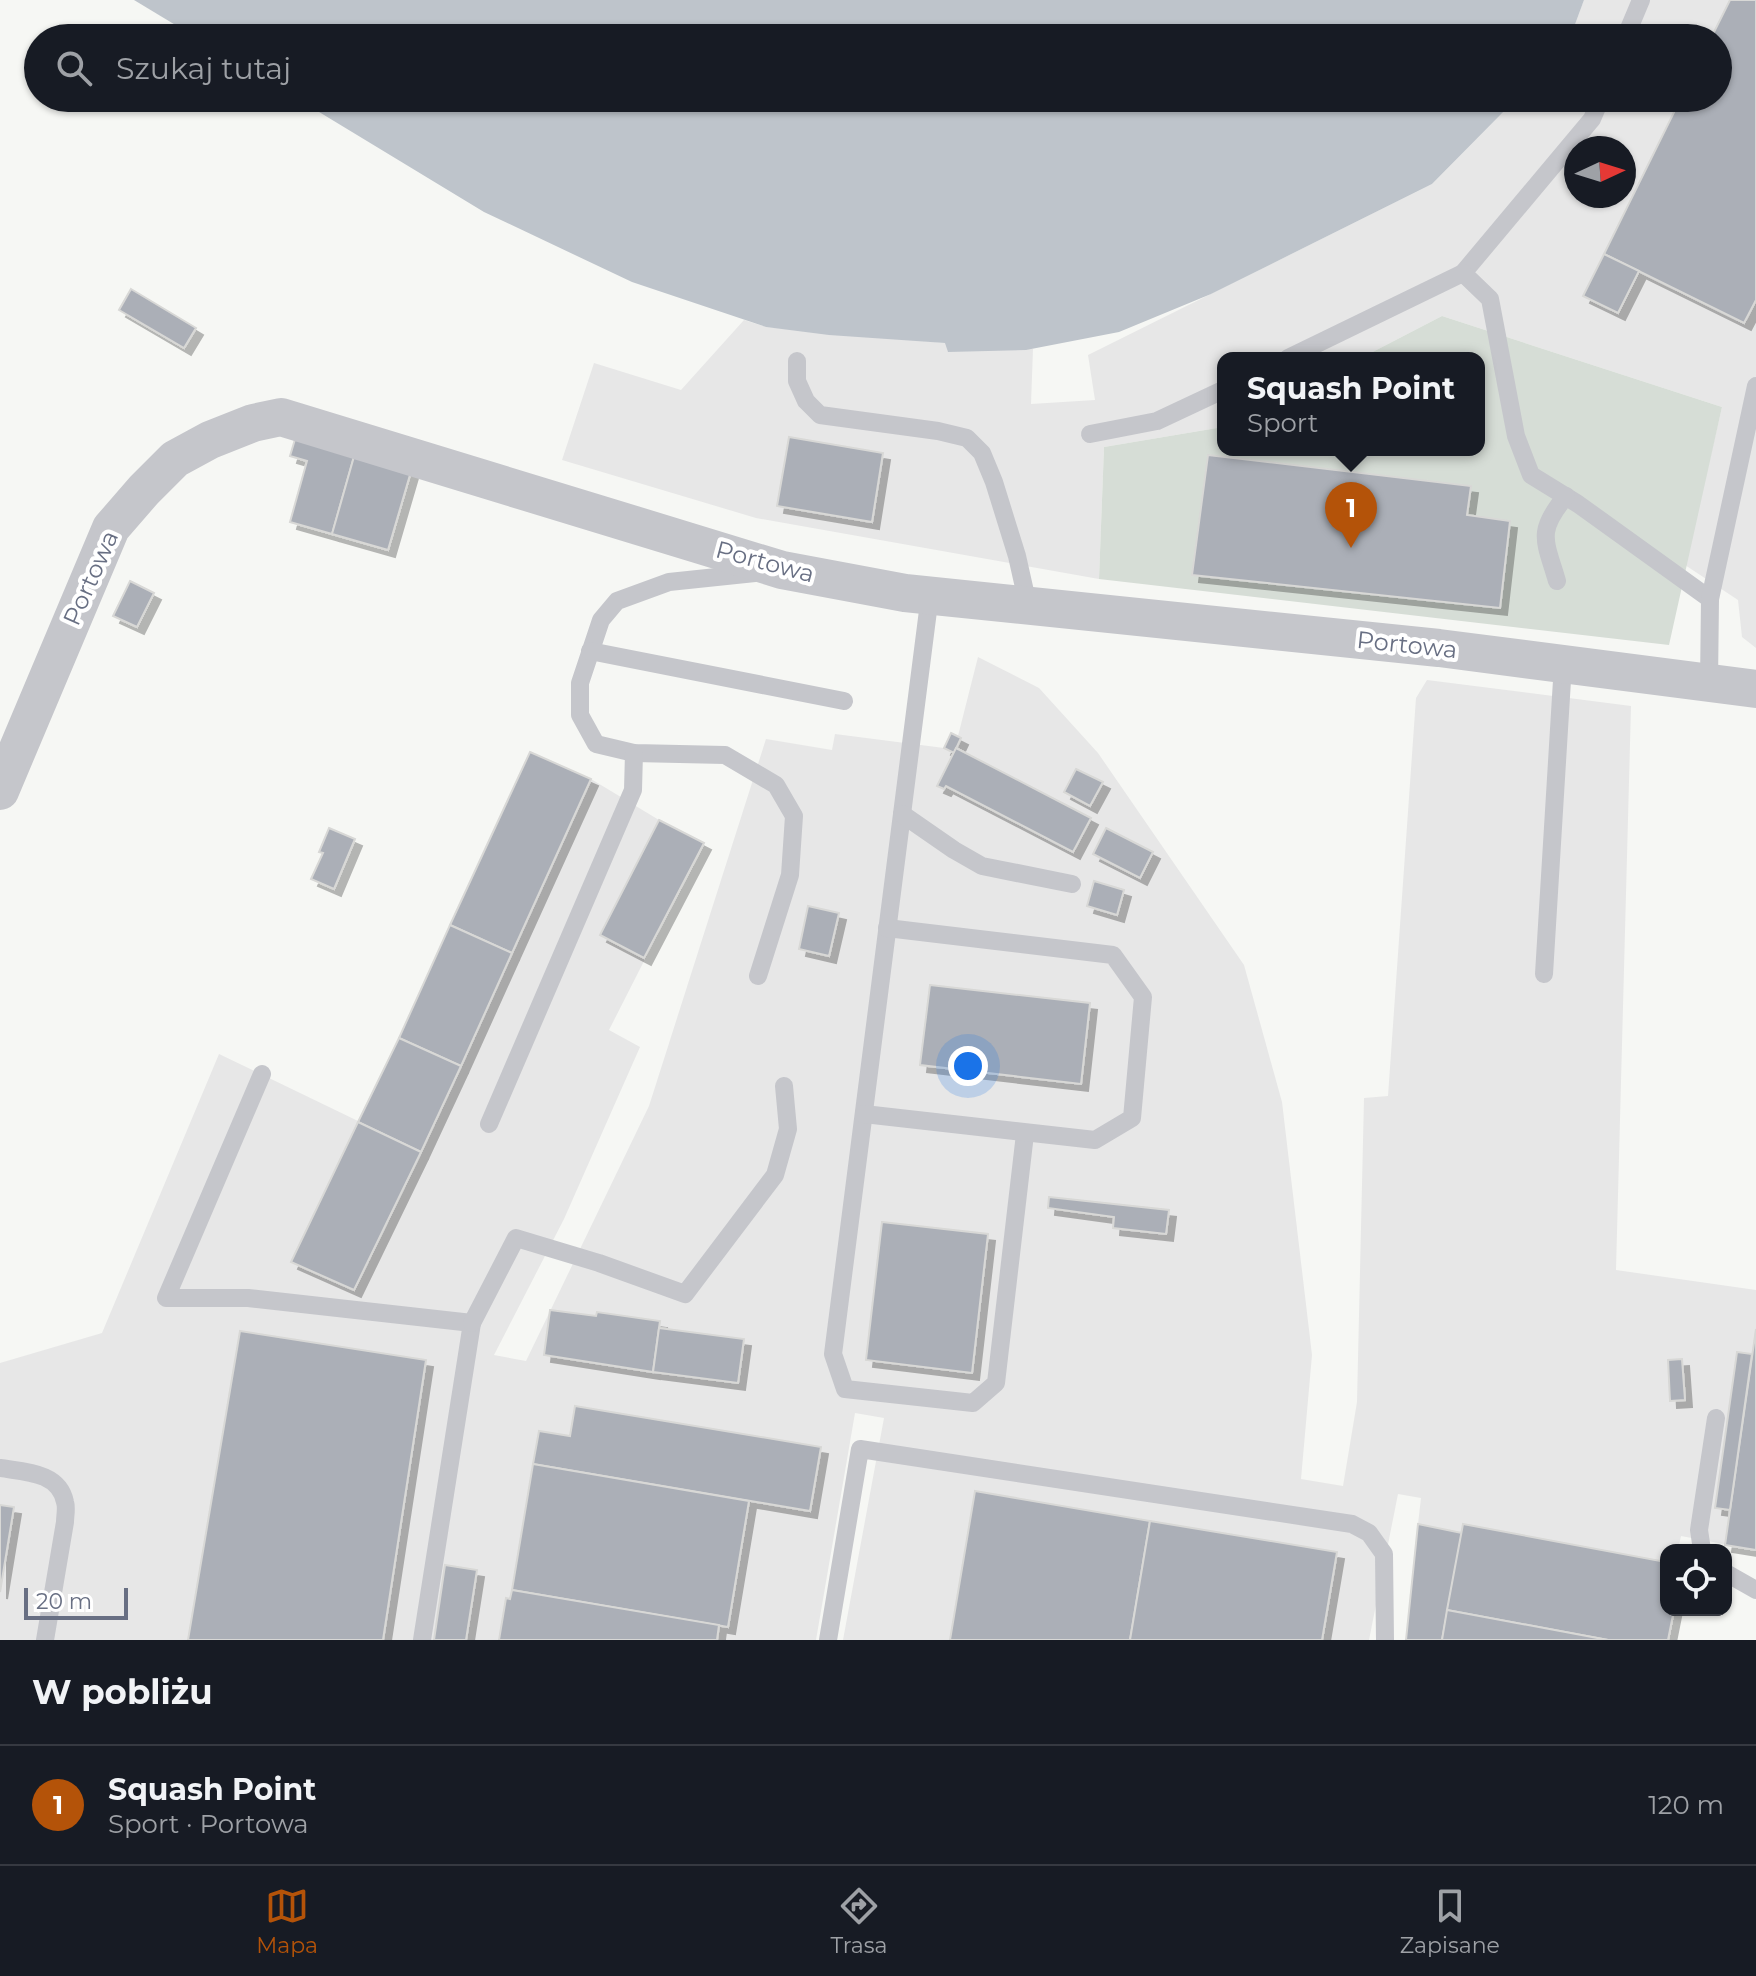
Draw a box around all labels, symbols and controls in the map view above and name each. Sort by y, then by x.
search box [24,24,1732,112]
icon: search [52,46,96,90]
text: Szukaj tutaj [116,50,291,87]
north arrow [1564,136,1636,208]
popup [1217,352,1485,456]
text: Squash Point [1247,370,1455,407]
text: Sport [1247,407,1318,439]
pin: 1 [1325,482,1377,548]
street label: Portowa [57,526,124,630]
street label: Portowa [713,534,818,589]
street label: Portowa [1355,625,1459,664]
your location [948,1046,988,1086]
map controls [1660,1544,1732,1616]
button: locate [1660,1544,1732,1616]
scale bar [24,1584,128,1620]
text: 20 m [36,1588,92,1615]
text: W pobliżu [32,1671,213,1713]
text: Squash Point [108,1771,316,1808]
text: 1 [53,1789,63,1821]
text: 120 m [1648,1789,1724,1821]
text: Sport · Portowa [108,1808,309,1840]
tab: Mapa [256,1884,318,1959]
tab: Trasa [830,1884,887,1959]
tab: Zapisane [1400,1884,1500,1959]

